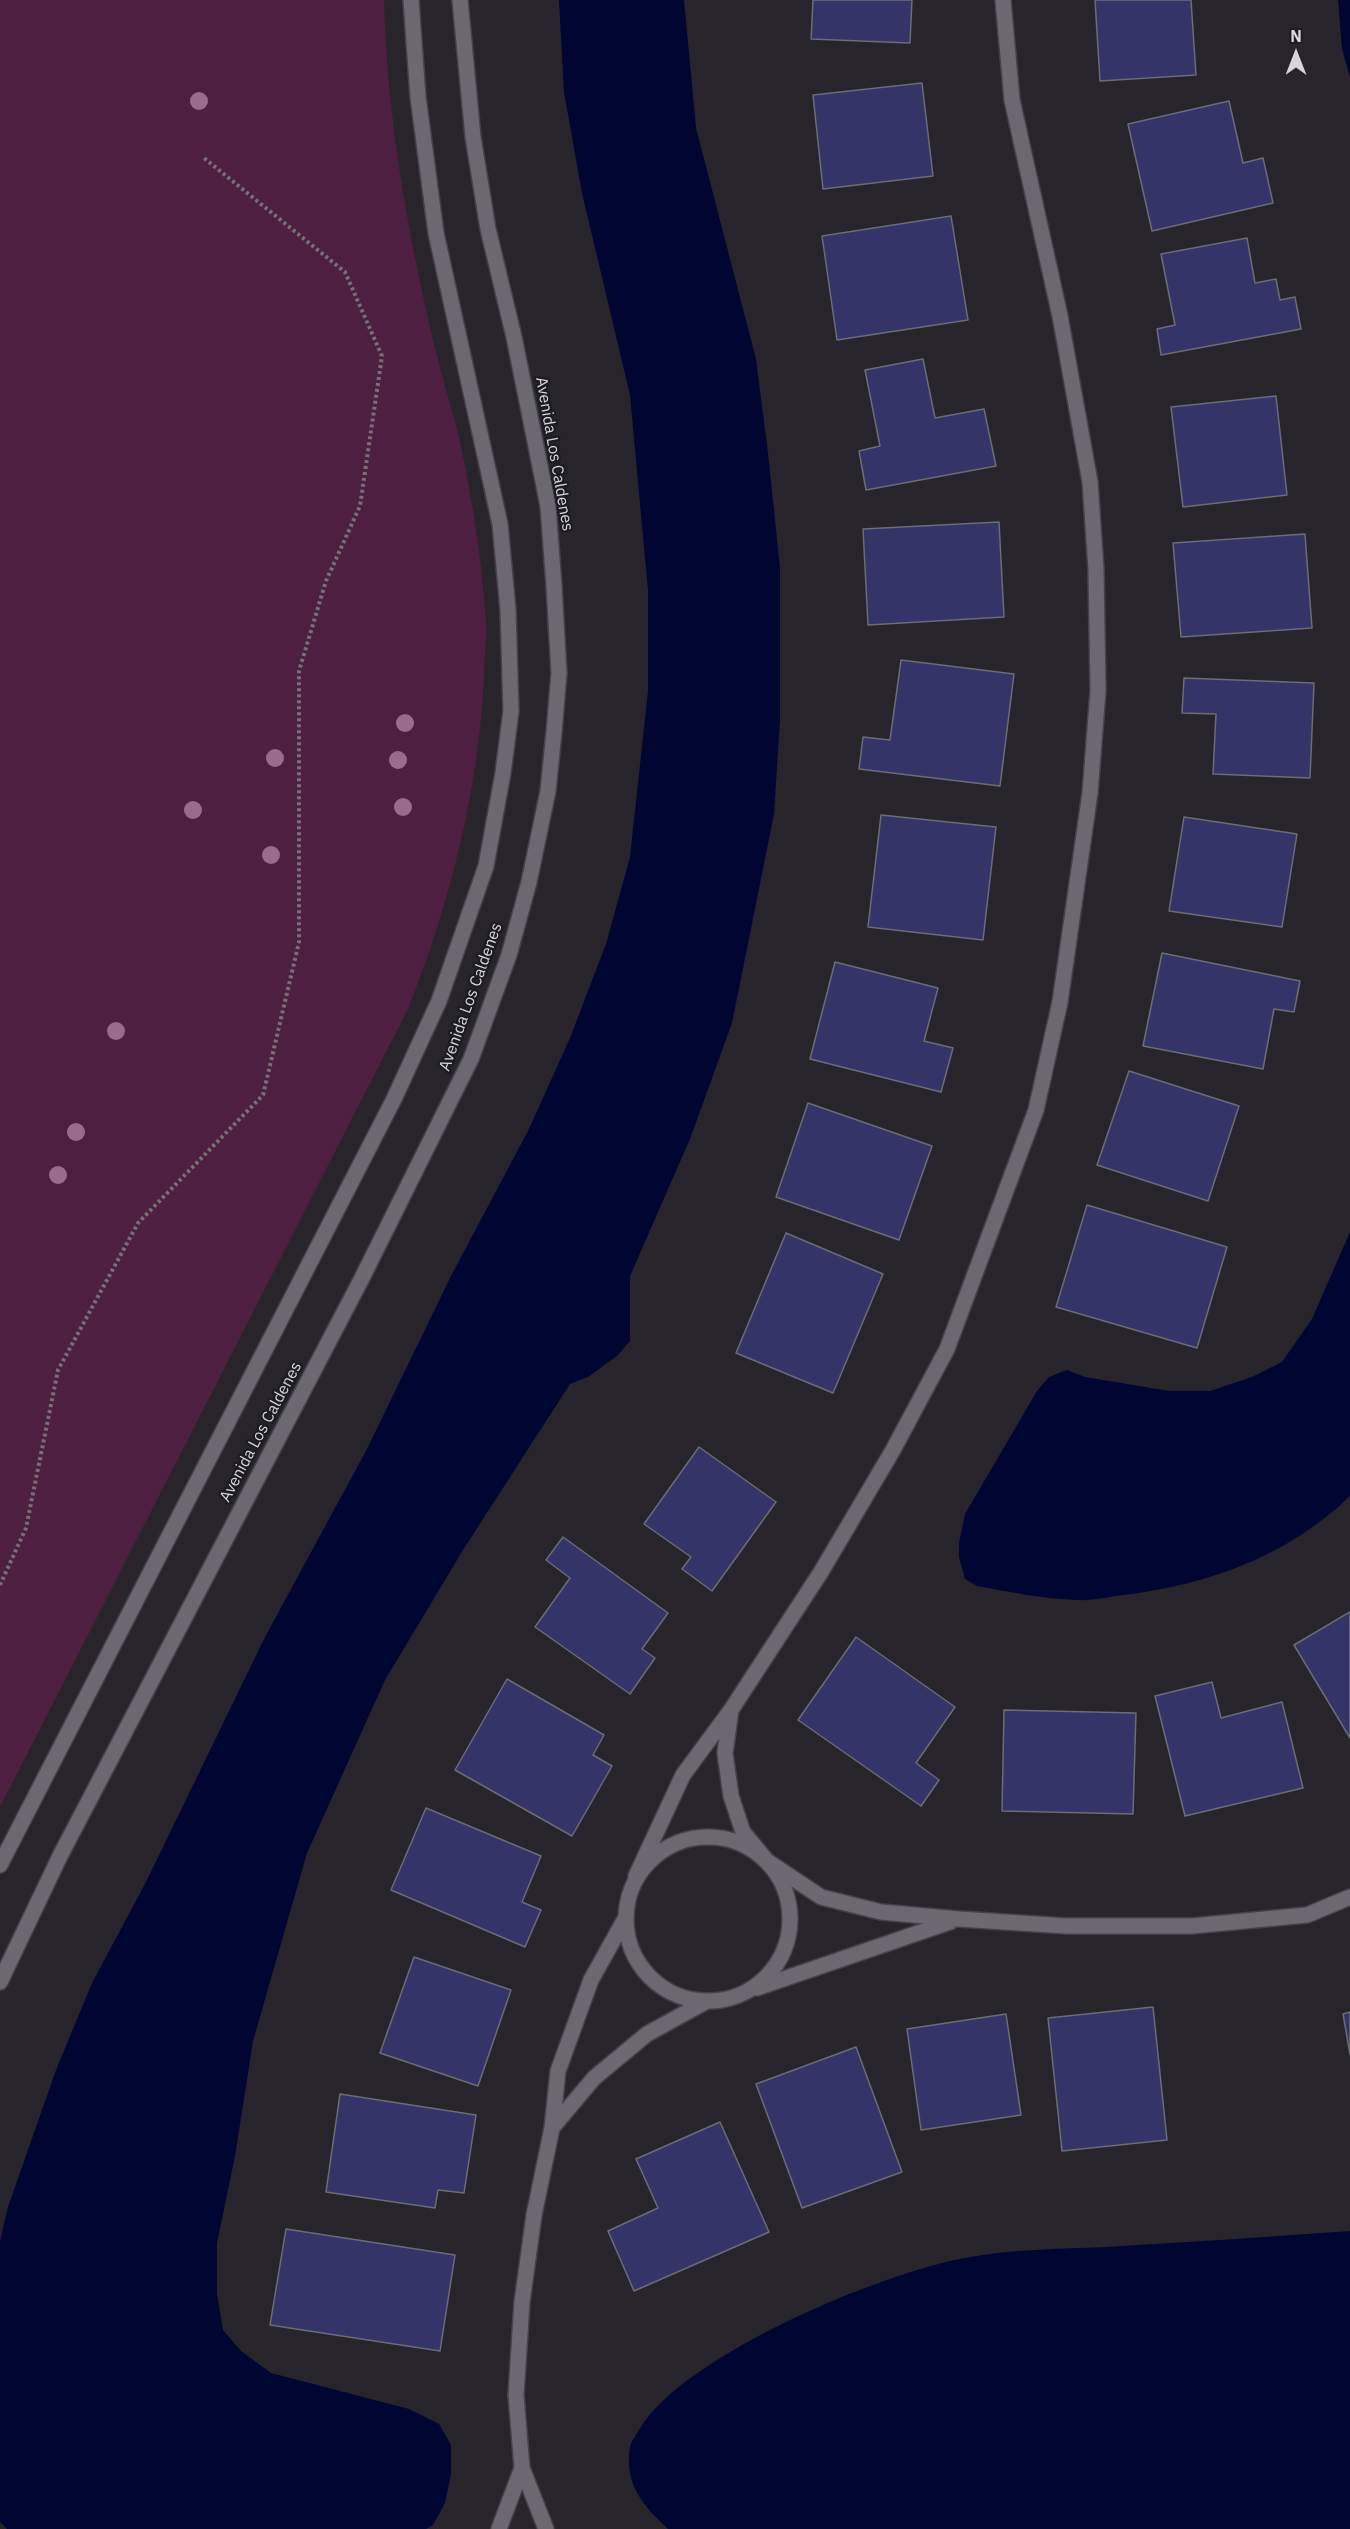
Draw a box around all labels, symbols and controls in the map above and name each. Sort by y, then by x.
north arrow [1266,24,1326,84]
text: N [1290,26,1302,46]
street label: Avenida Los Caldenes [531,375,577,533]
street label: Avenida Los Caldenes [435,920,507,1074]
street label: Avenida Los Caldenes [216,1359,306,1505]

